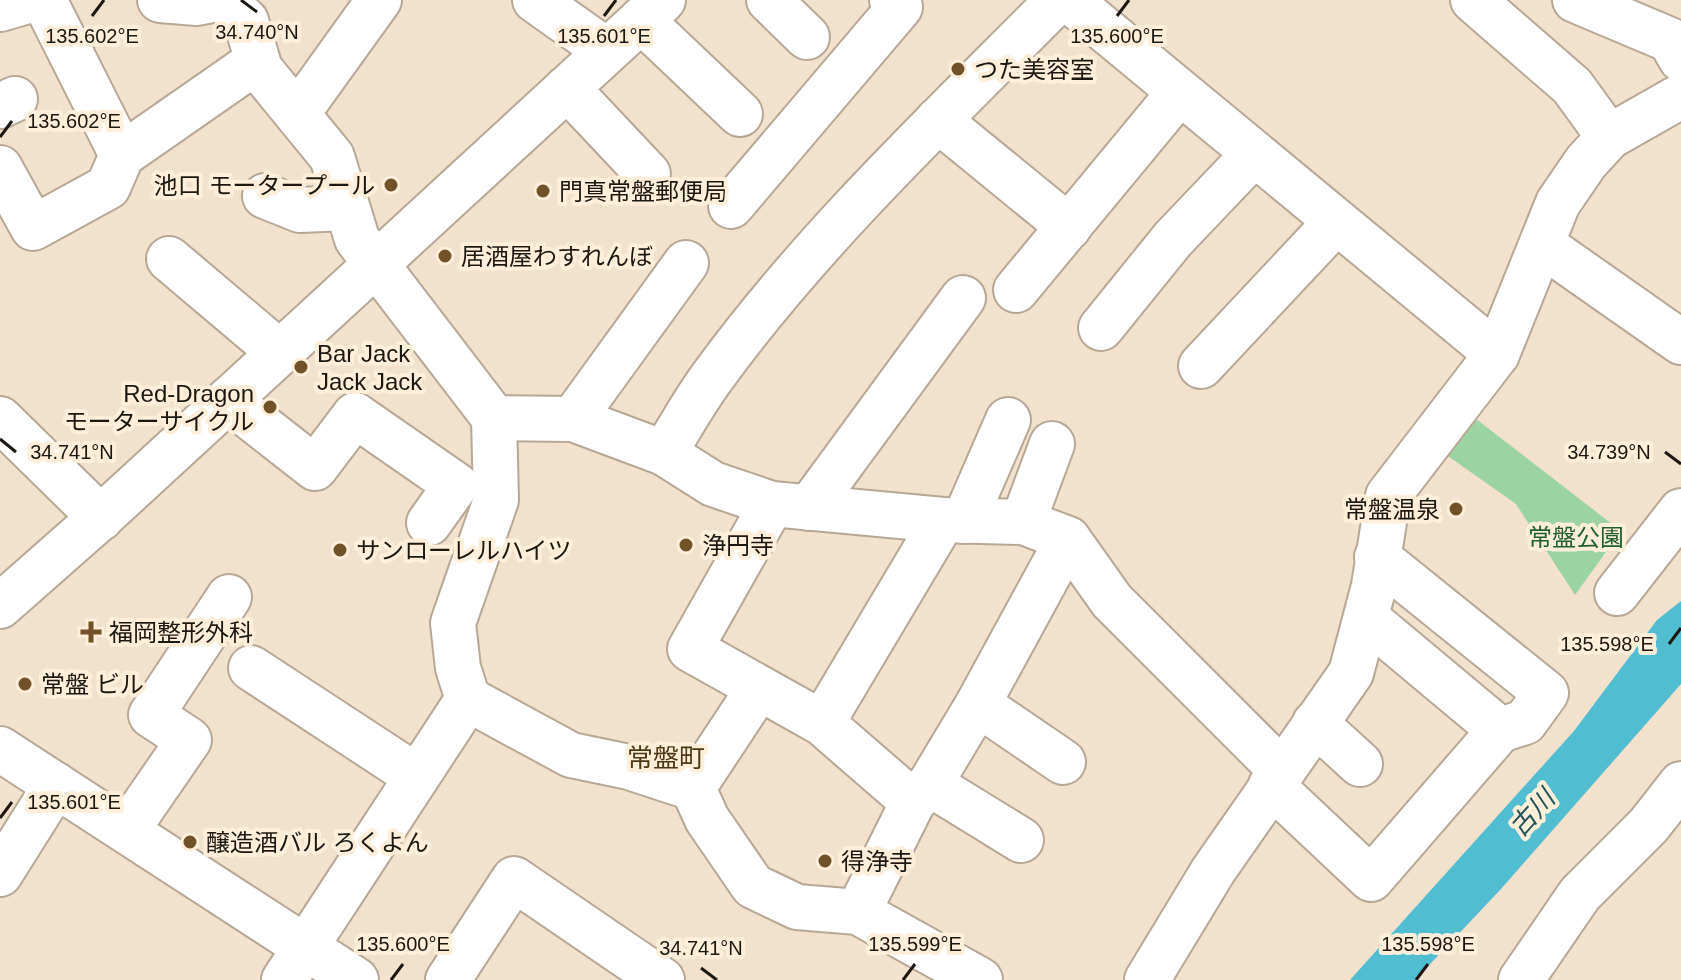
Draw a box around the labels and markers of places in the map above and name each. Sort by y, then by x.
place label: つた美容室 [974,56,1094,83]
marker: つた美容室 [949,60,967,78]
place label: 池口 モータープール [154,172,375,199]
marker: 池口 モータープール [382,176,400,194]
place label: 門真常盤郵便局 [559,178,727,205]
marker: 門真常盤郵便局 [534,182,552,200]
place label: 居酒屋わすれんぼ [461,243,653,270]
marker: 居酒屋わすれんぼ [436,247,454,265]
place label: Bar Jack Jack Jack [317,340,423,395]
marker: Bar Jack Jack Jack [292,358,310,376]
place label: Red-Dragon モーターサイクル [64,380,254,435]
marker: Red-Dragon モーターサイクル [261,398,279,416]
place label: 常盤温泉 [1344,496,1440,523]
marker: 常盤温泉 [1447,500,1465,518]
place label: 浄円寺 [702,532,774,559]
marker: 浄円寺 [677,536,695,554]
place label: サンローレルハイツ [356,537,572,564]
marker: サンローレルハイツ [331,541,349,559]
place label: 福岡整形外科 [109,619,253,646]
marker: 福岡整形外科 [80,621,102,643]
place label: 常盤 ビル [41,671,144,698]
marker: 常盤 ビル [16,675,34,693]
place label: 醸造酒バル ろくよん [206,829,429,856]
marker: 醸造酒バル ろくよん [181,833,199,851]
place label: 得浄寺 [841,848,913,875]
marker: 得浄寺 [816,852,834,870]

